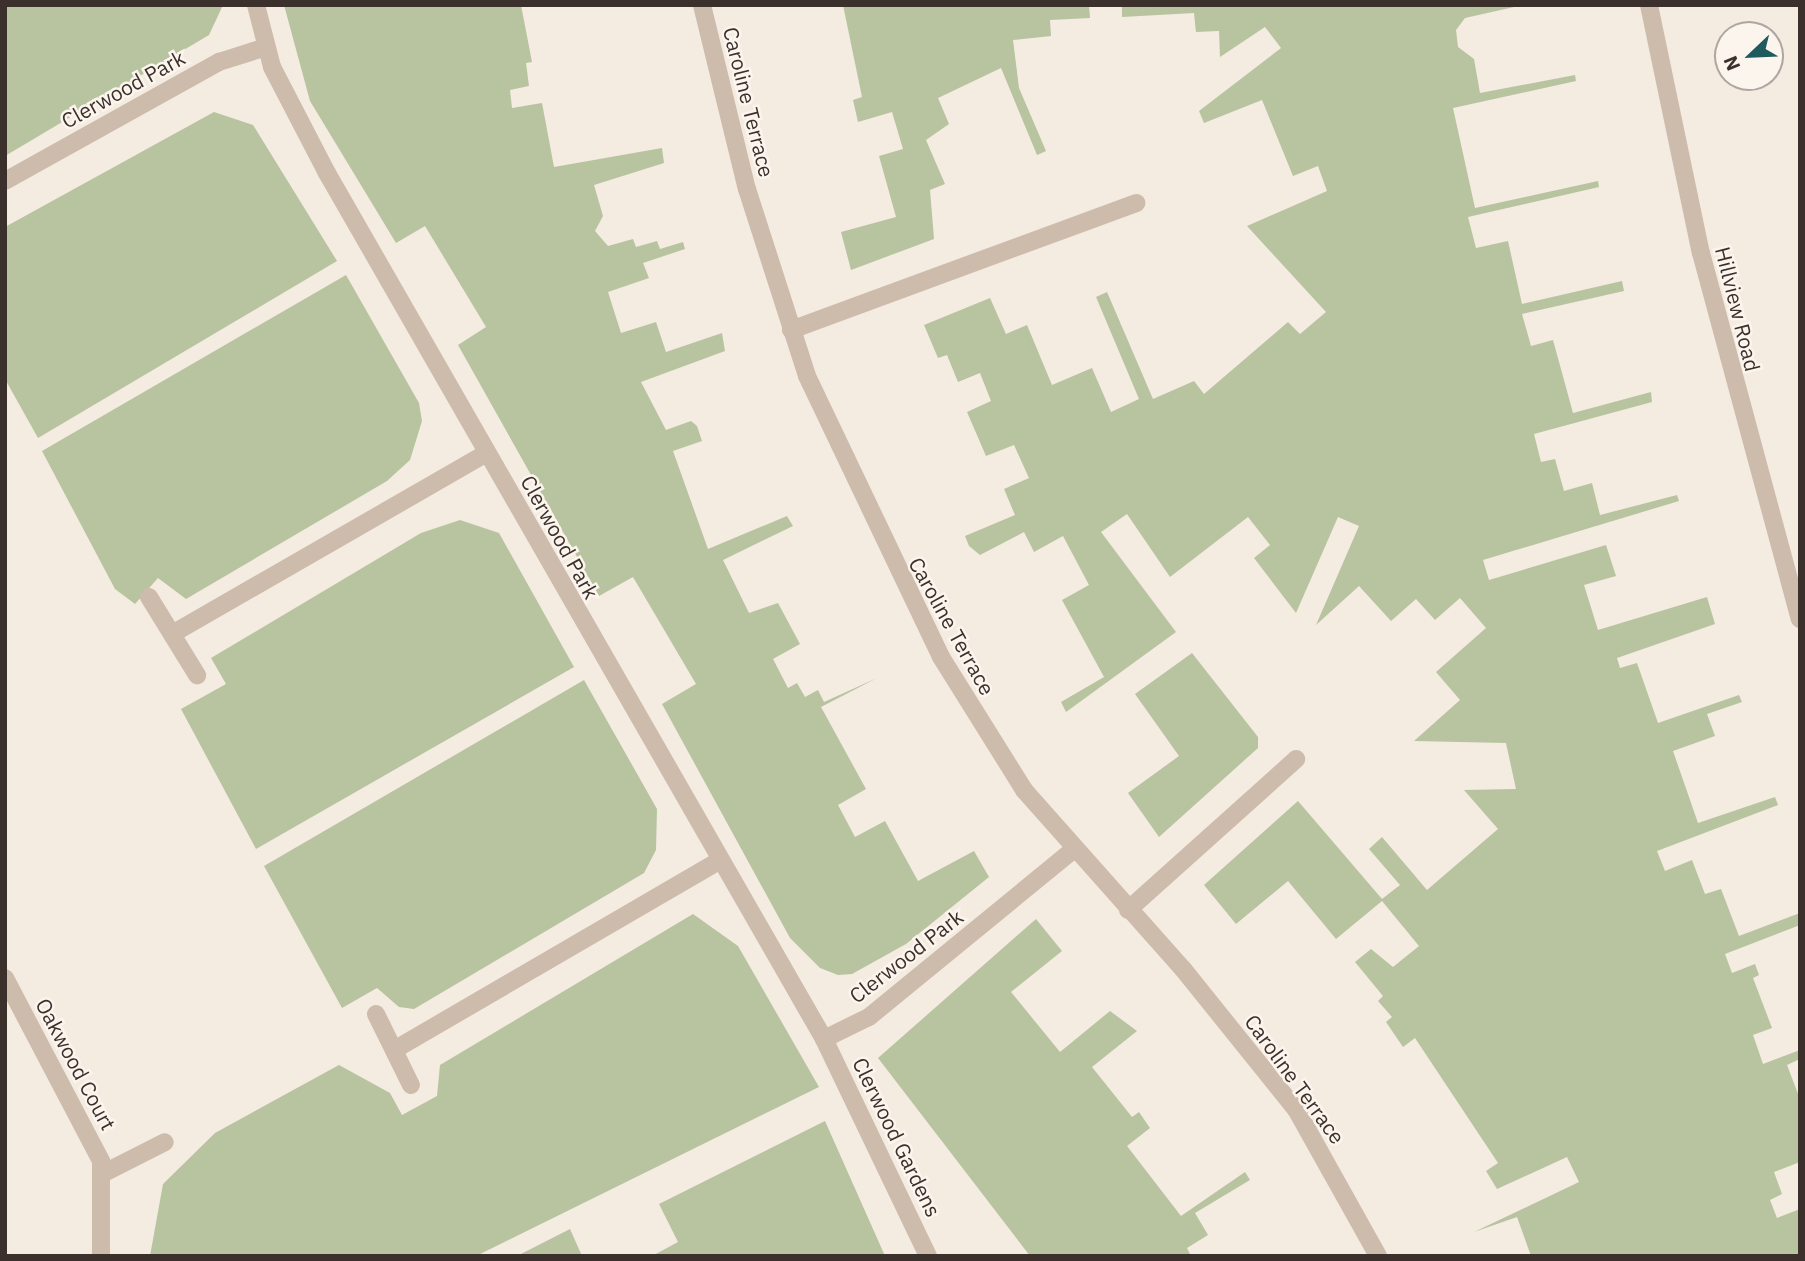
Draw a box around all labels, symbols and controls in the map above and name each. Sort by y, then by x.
north arrow [1714,21,1784,91]
street label: Caroline Terrace [718,24,780,180]
street label: Clerwood Park [57,45,189,133]
text: N [1718,52,1745,74]
street label: Hillview Road [1710,244,1766,374]
street label: Clerwood Park [516,471,604,603]
street label: Caroline Terrace [904,553,1000,699]
street label: Clerwood Park [844,904,968,1008]
street label: Oakwood Court [31,994,121,1134]
street label: Caroline Terrace [1240,1009,1350,1149]
street label: Clerwood Gardens [848,1053,946,1221]

